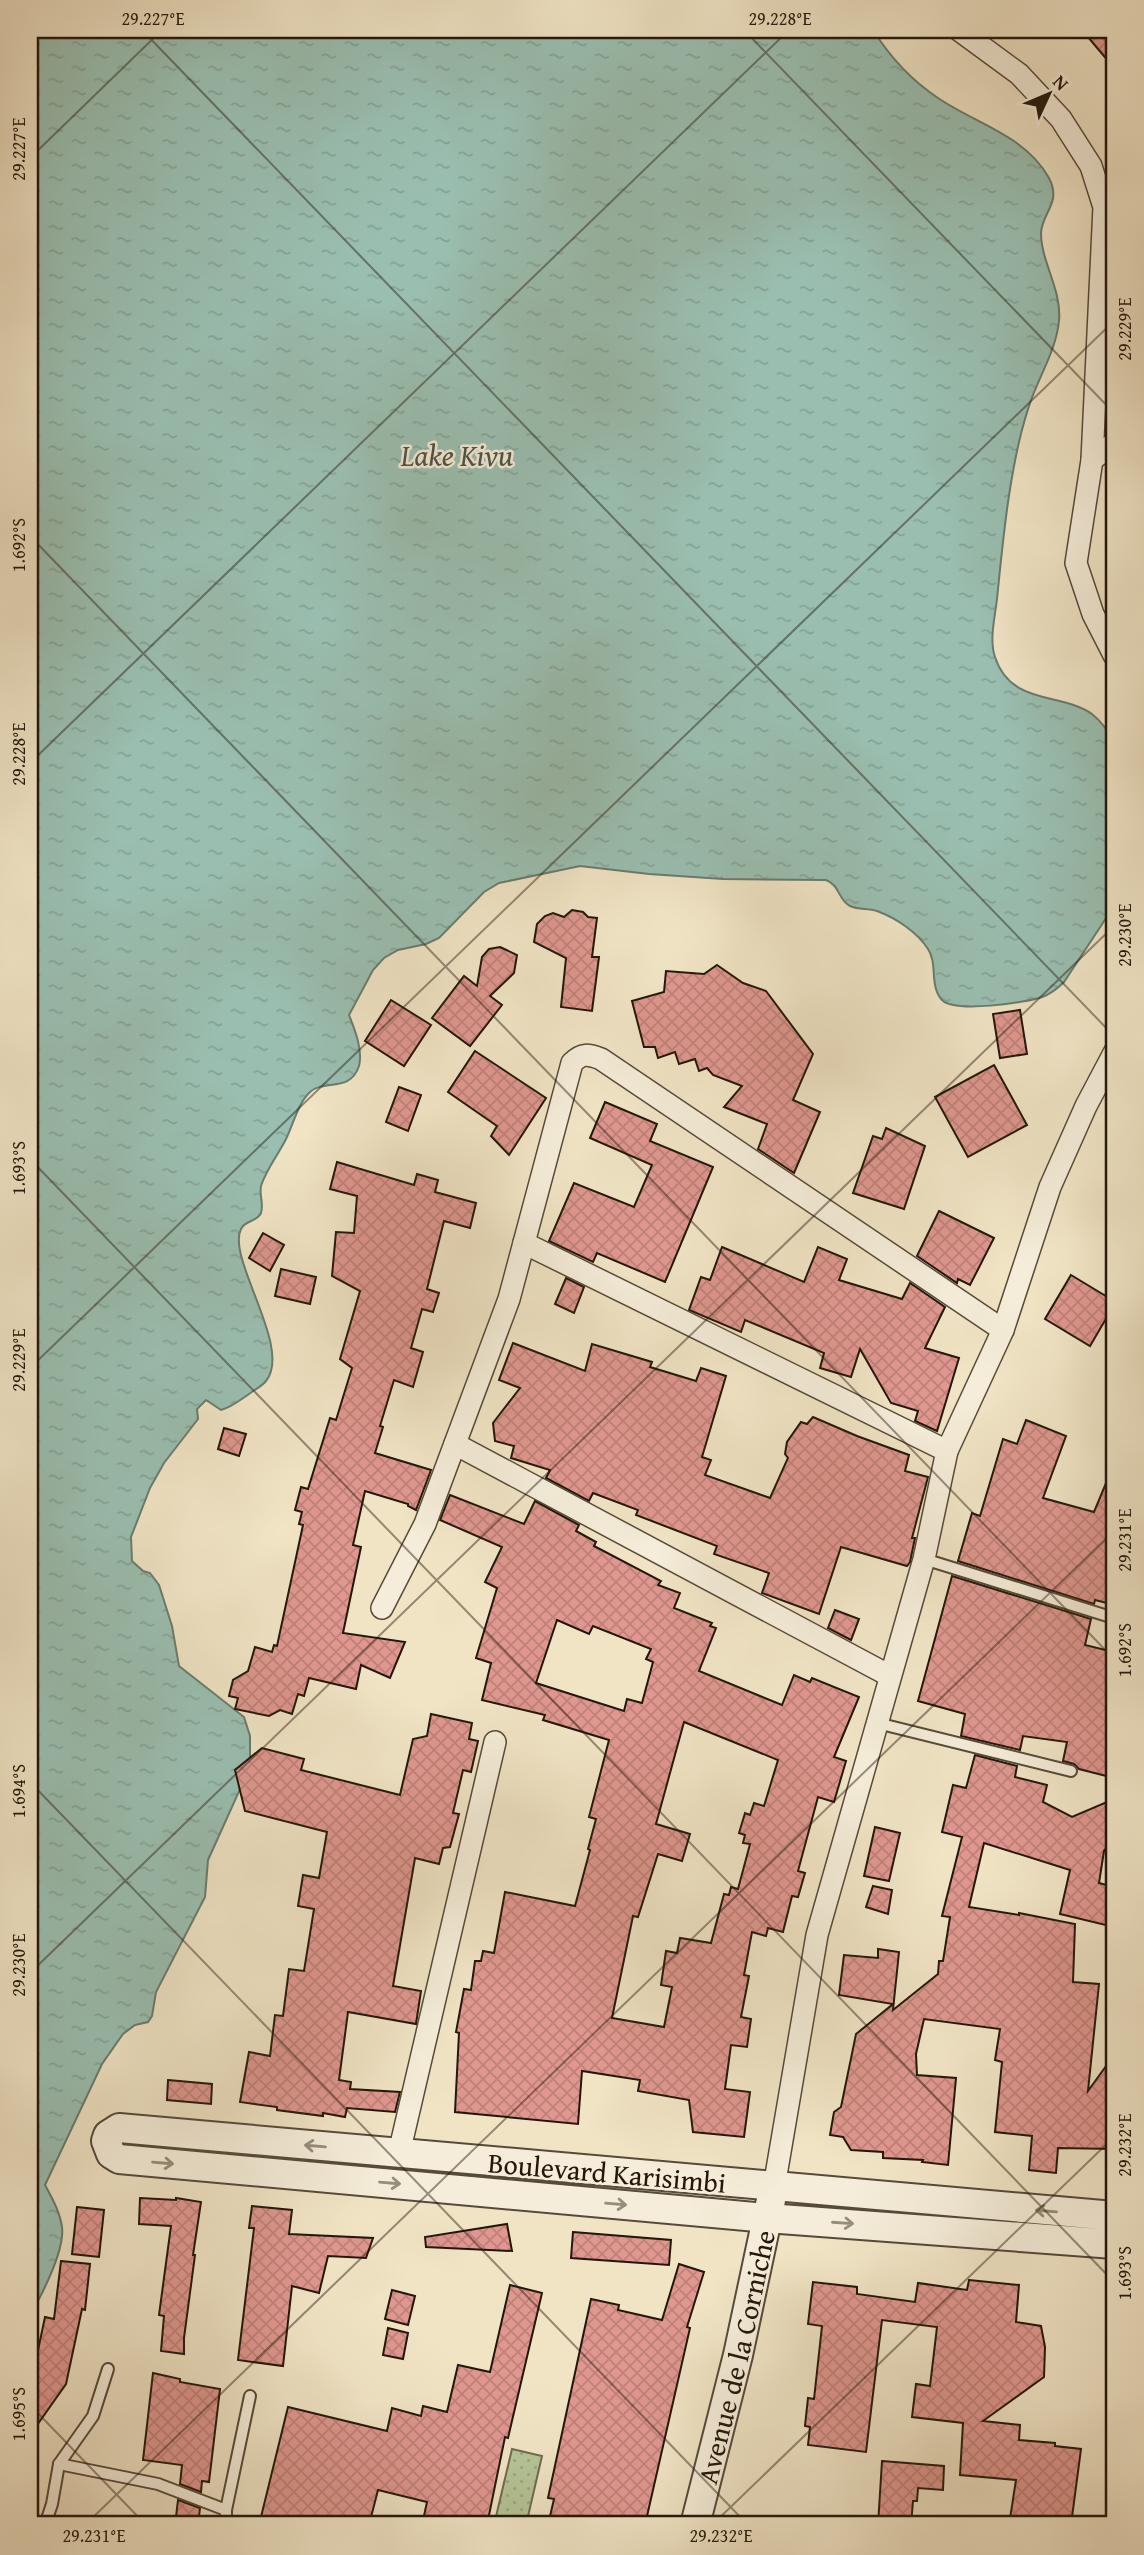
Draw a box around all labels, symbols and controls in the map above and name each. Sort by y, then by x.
text: 29.227°E [121,5,185,32]
text: 29.228°E [748,5,812,32]
north arrow [1014,60,1084,130]
text: N [1047,68,1076,97]
text: 29.227°E [5,117,32,181]
text: 29.229°E [1111,297,1138,361]
water label: Lake Kivu [400,433,513,477]
text: 1.692°S [5,518,32,572]
text: 29.228°E [5,722,32,786]
text: 29.230°E [1111,903,1138,967]
text: 1.693°S [5,1141,32,1195]
text: 29.229°E [5,1328,32,1392]
text: 29.231°E [1111,1508,1138,1572]
text: 1.692°S [1111,1623,1138,1677]
text: 1.694°S [5,1764,32,1818]
text: 29.230°E [5,1933,32,1997]
text: 29.232°E [1111,2113,1138,2177]
one-way arrow [304,2139,327,2152]
street label: Boulevard Karisimbi [486,2141,728,2203]
one-way arrow [152,2157,174,2170]
one-way arrow [378,2177,401,2190]
one-way arrow [605,2198,627,2211]
one-way arrow [1035,2204,1058,2217]
one-way arrow [831,2217,854,2230]
street label: Avenue de la Corniche [686,2226,785,2488]
text: 1.693°S [1111,2246,1138,2300]
text: 1.695°S [5,2387,32,2441]
text: 29.231°E [62,2522,126,2549]
text: 29.232°E [689,2522,753,2549]

